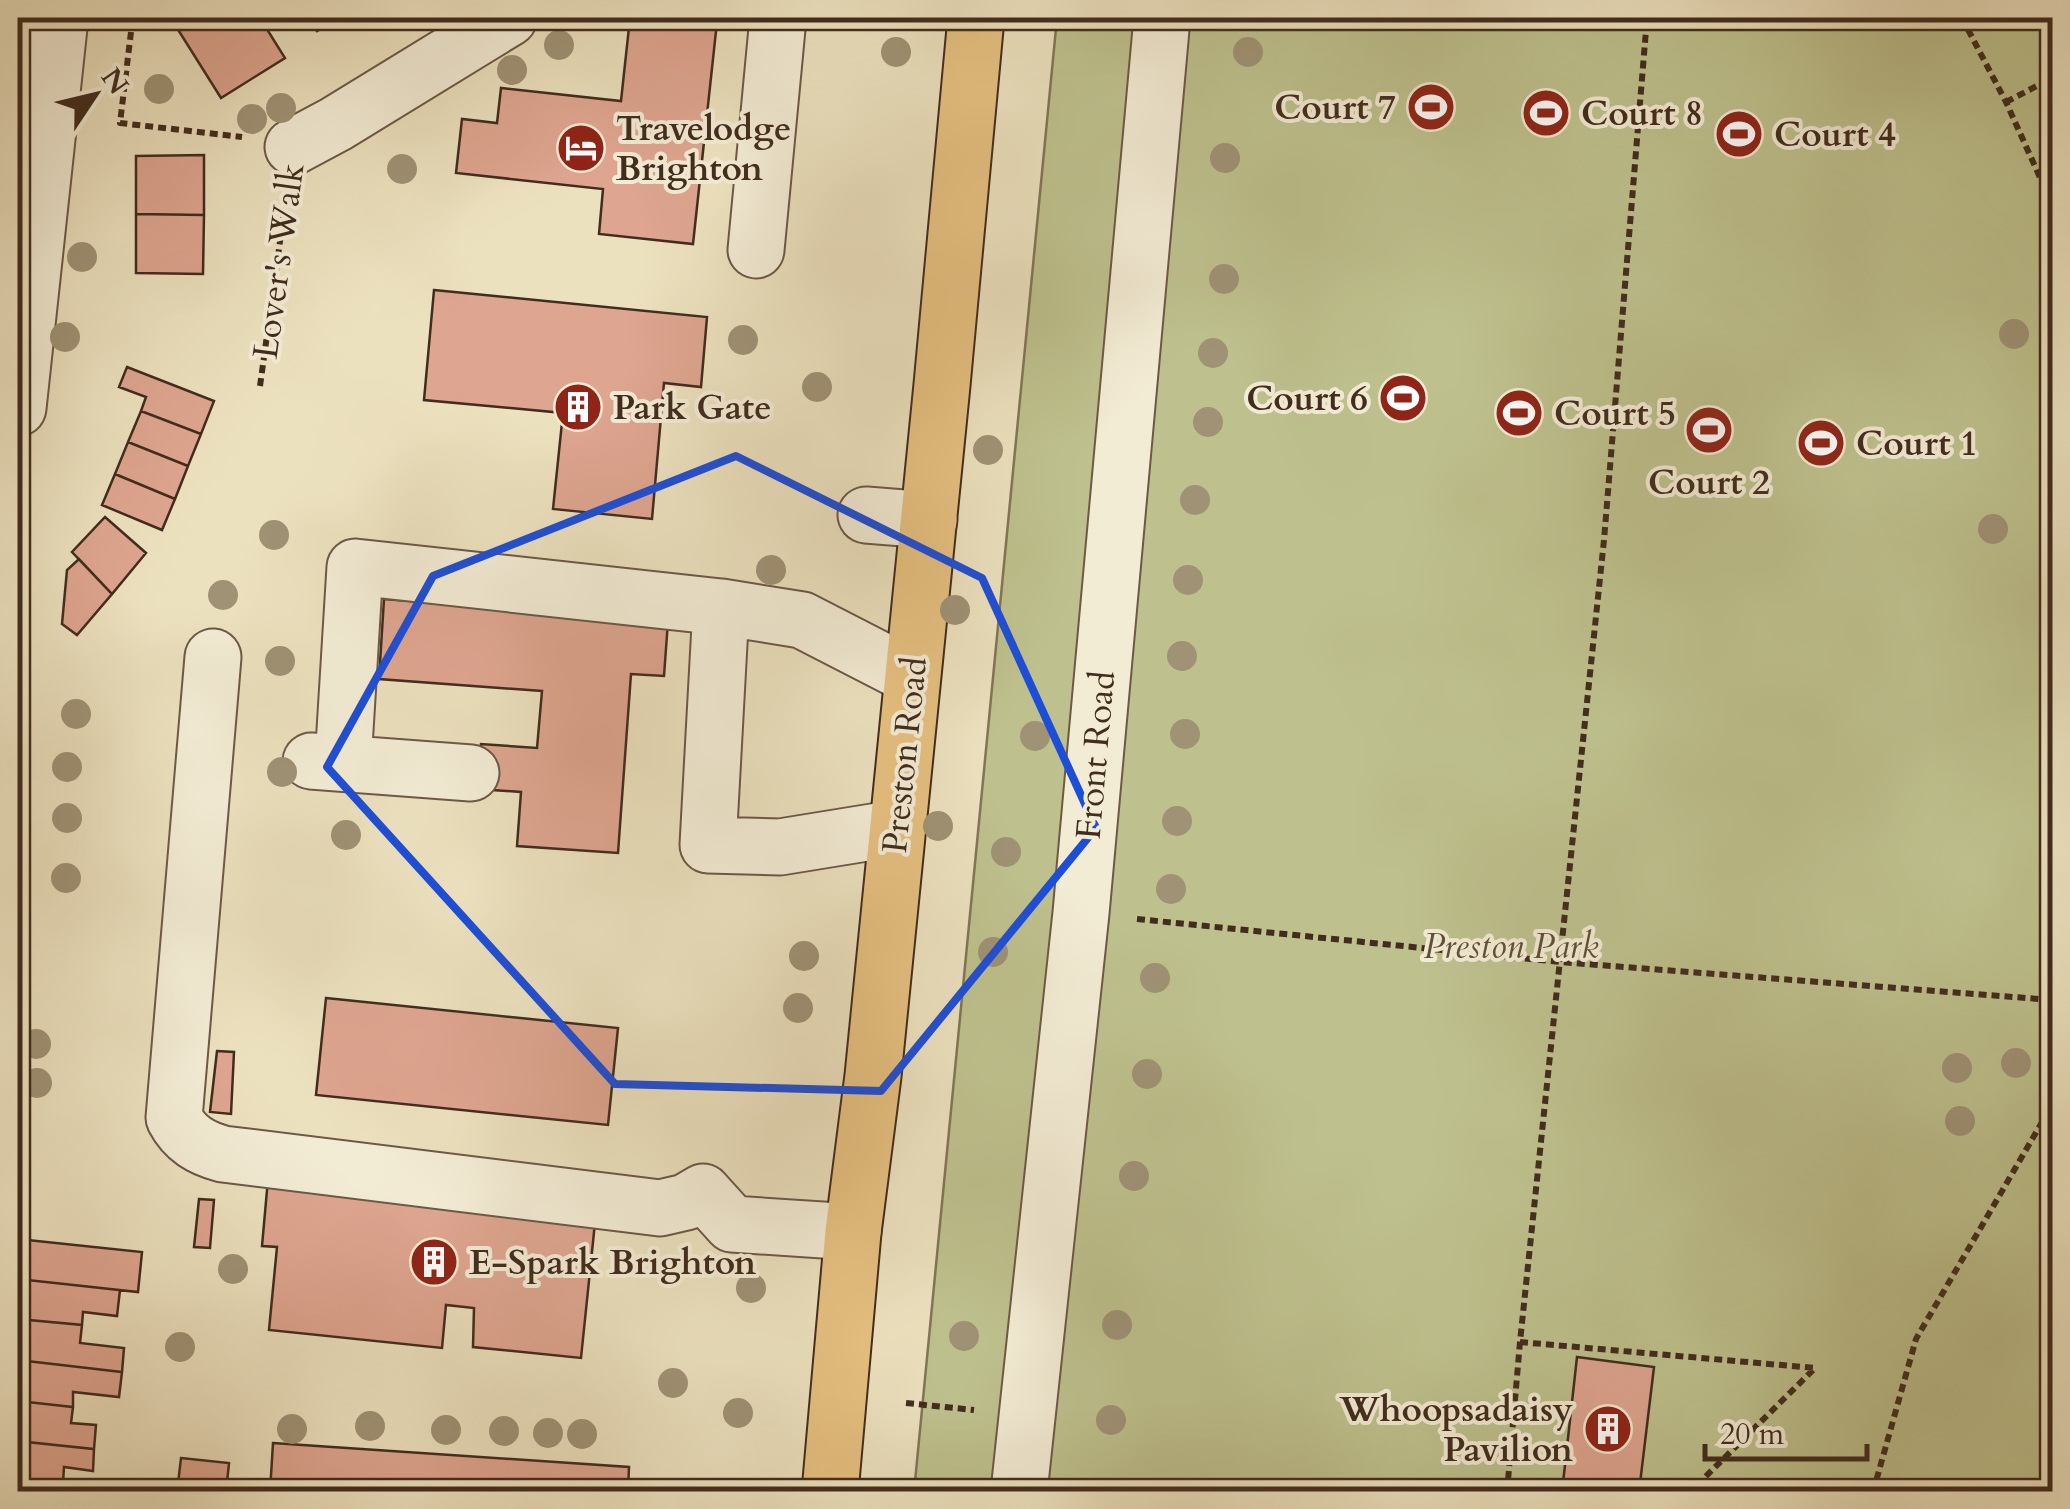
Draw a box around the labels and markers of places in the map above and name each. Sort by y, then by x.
sports icon: Court 7 [1405,81,1457,133]
place label: Court 7 [1274,84,1396,132]
sports icon: Court 8 [1520,87,1572,139]
place label: Court 8 [1581,90,1703,138]
place label: Travelodge Brighton [616,105,791,193]
sports icon: Court 4 [1713,108,1765,160]
place label: Court 4 [1774,111,1896,159]
hotel icon: Travelodge Brighton [555,122,607,174]
sports icon: Court 6 [1377,372,1429,424]
place label: Court 6 [1246,375,1368,423]
building icon: Park Gate [552,381,604,433]
place label: Park Gate [613,384,771,432]
sports icon: Court 5 [1493,387,1545,439]
place label: Court 5 [1554,390,1676,438]
sports icon: Court 2 [1683,404,1735,456]
sports icon: Court 1 [1795,417,1847,469]
place label: Court 1 [1856,420,1978,468]
place label: Court 2 [1648,459,1770,507]
building icon: E-Spark Brighton [408,1236,460,1288]
place label: E-Spark Brighton [469,1239,757,1287]
place label: Whoopsadaisy Pavilion [1339,1386,1573,1474]
building icon: Whoopsadaisy Pavilion [1582,1403,1634,1455]

